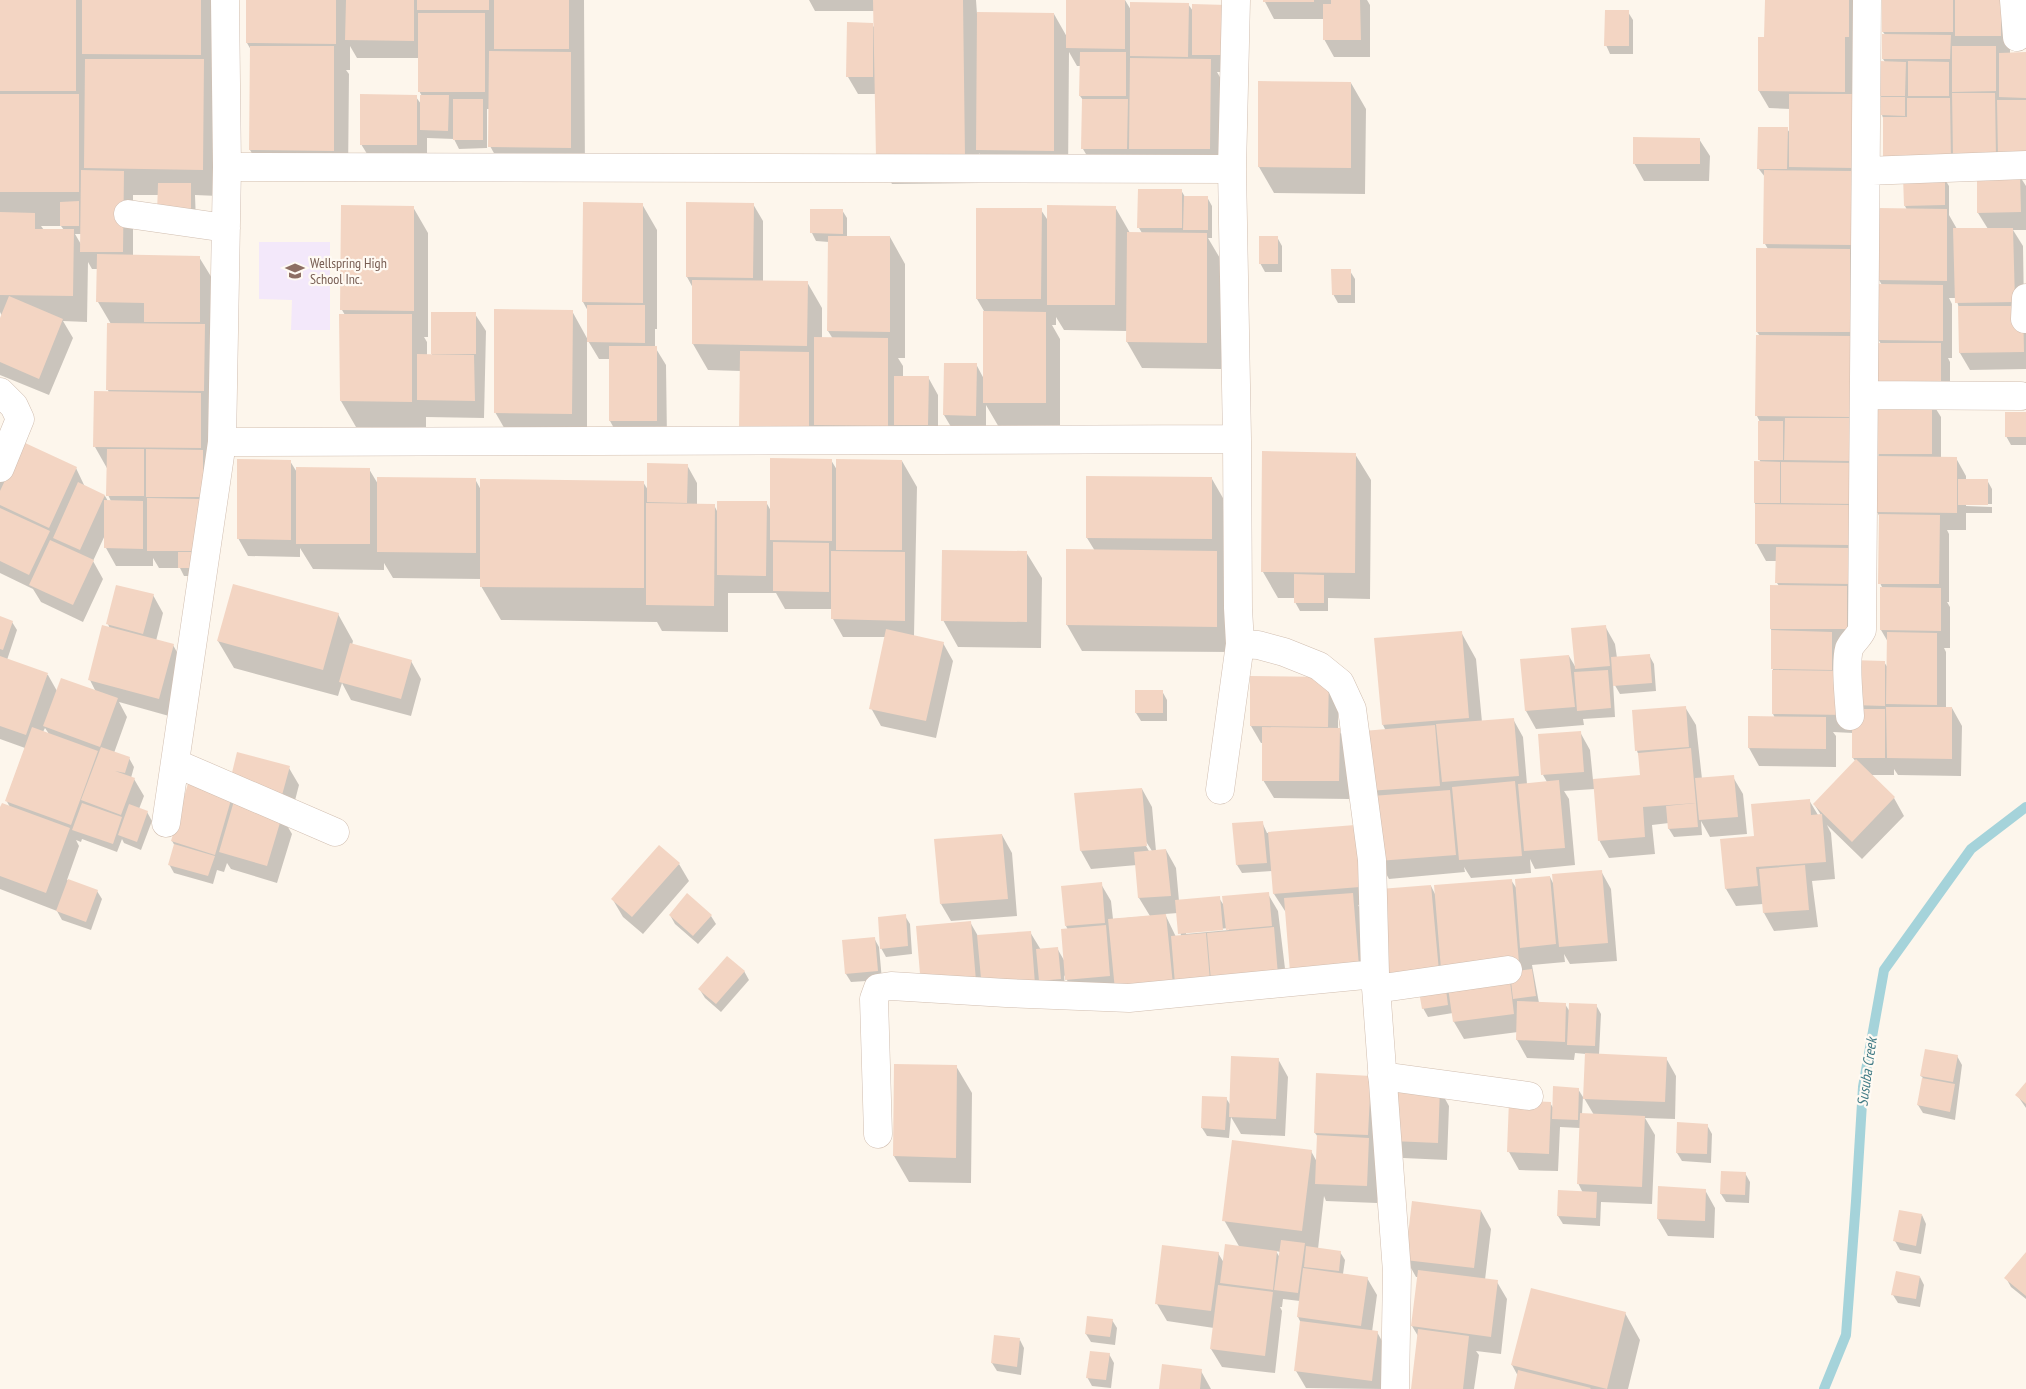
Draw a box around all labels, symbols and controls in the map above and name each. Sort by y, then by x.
place label: Wellspring High School Inc. [310,254,387,288]
school or university icon: Wellspring High School Inc. [284,260,306,282]
water label: Susuba Creek [1852,1034,1881,1107]

